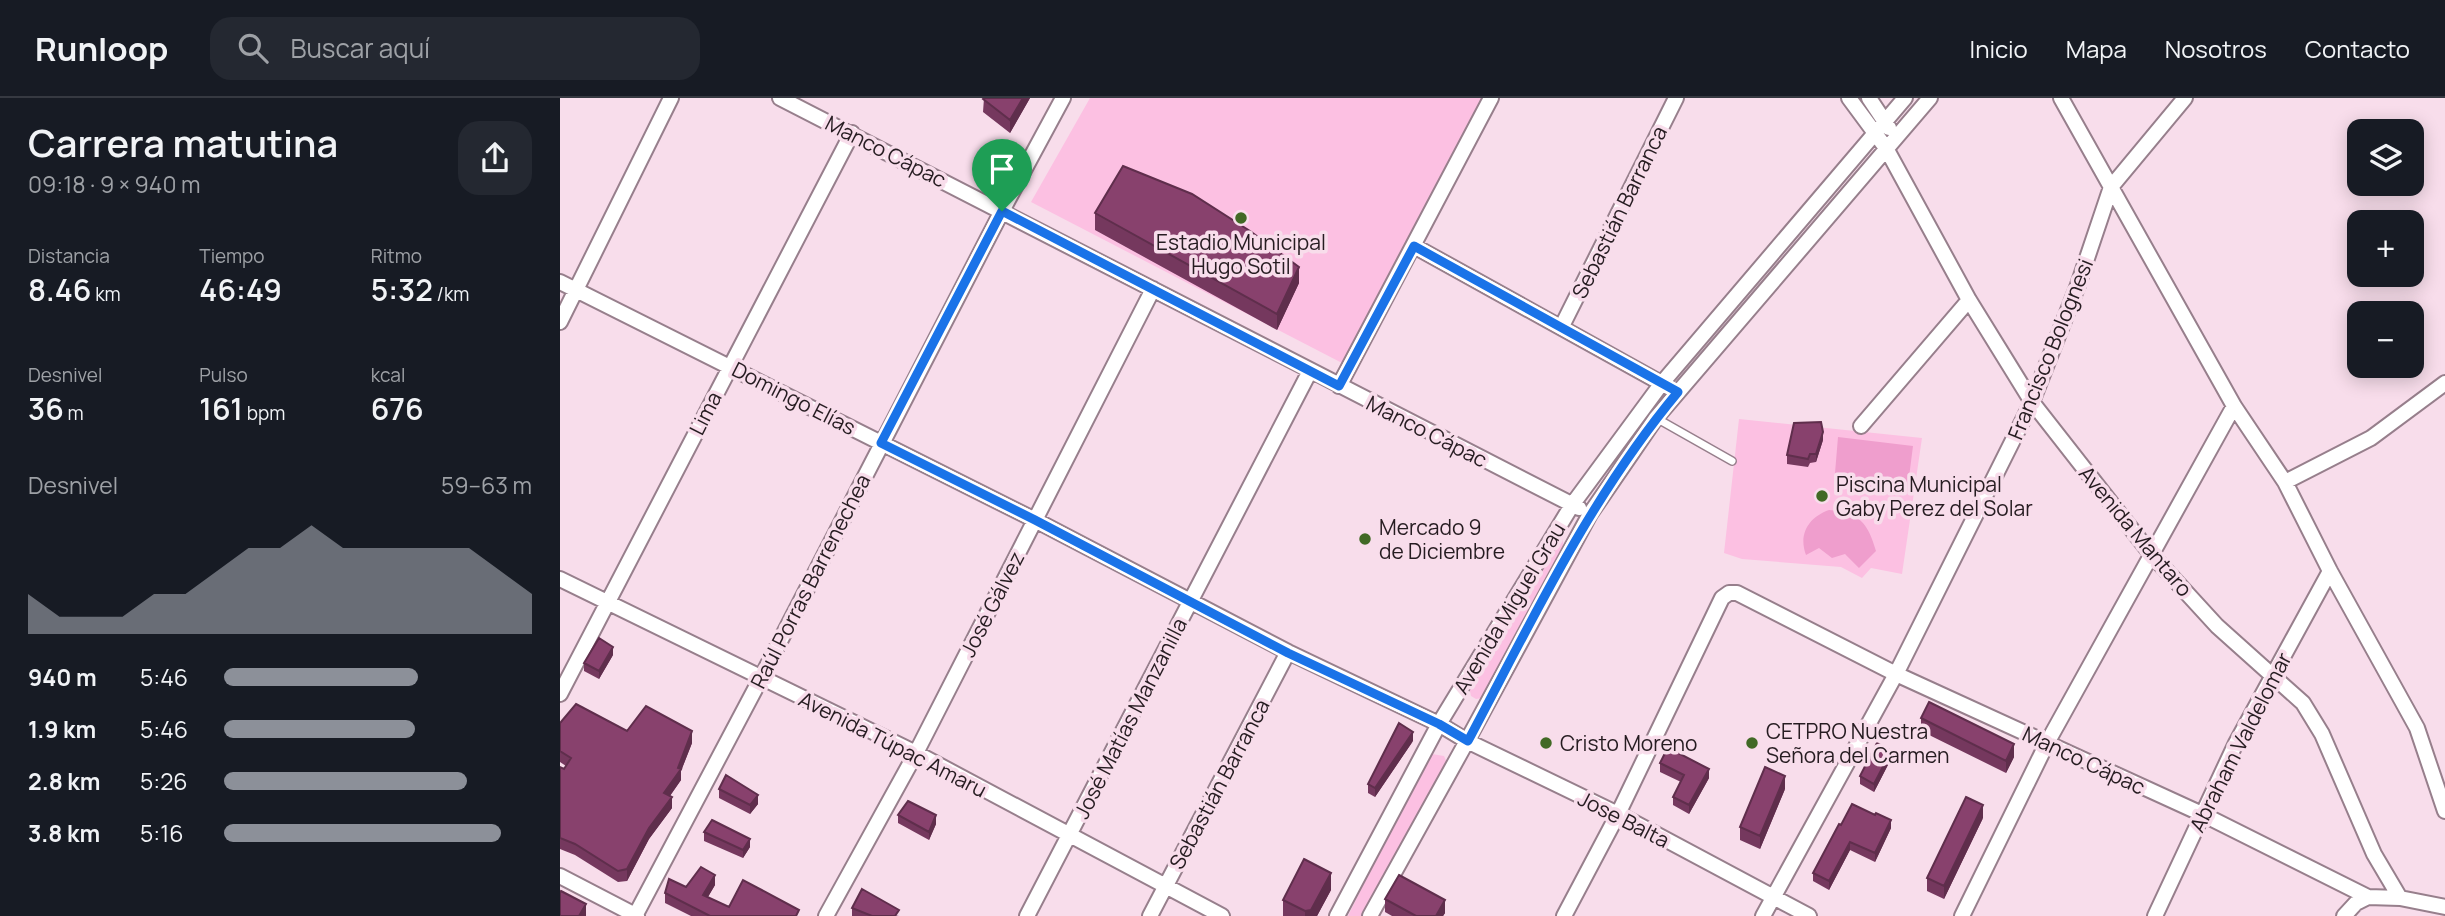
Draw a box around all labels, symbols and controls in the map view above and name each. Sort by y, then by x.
search box [210,17,700,80]
text: Runloop [35,26,168,71]
icon: search [234,29,272,67]
text: Buscar aquí [290,30,430,66]
text: Inicio [1970,32,2028,65]
text: Mapa [2066,32,2127,65]
text: Nosotros [2165,32,2267,65]
text: Contacto [2305,32,2410,65]
street label: Manco Cápac [821,109,951,193]
text: Carrera matutina [28,116,338,168]
map controls [2347,119,2424,378]
button: layers [2347,119,2424,196]
button: share [458,121,532,195]
street label: Sebastián Barranca [1565,121,1673,303]
pin [972,139,1032,211]
icon: arrive [983,150,1021,188]
text: 09:18 · 9 × 940 m [28,168,201,200]
marker: Estadio Municipal Hugo Sotil [1233,210,1249,226]
button: + [2347,210,2424,287]
place label: Estadio Municipal Hugo Sotil [1156,228,1326,280]
text: Distancia [28,243,110,269]
text: Tiempo [199,243,265,269]
text: Ritmo [371,243,422,269]
street label: Francisco Bolognesi [2001,254,2099,444]
text: 8.46 [28,269,91,310]
text: 46:49 [199,269,282,310]
text: 5:32 [371,269,433,310]
text: km [91,281,121,307]
text: /km [433,281,469,307]
button: − [2347,301,2424,378]
street label: Domingo Elías [727,355,861,441]
text: Desnivel [28,362,102,388]
text: Pulso [199,362,248,388]
text: kcal [371,362,405,388]
street label: Lima [682,387,728,439]
text: 36 [28,388,64,429]
text: 161 [199,388,243,429]
text: 676 [371,388,424,429]
street label: Manco Cápac [1362,389,1492,473]
text: m [64,400,84,426]
text: bpm [243,400,285,426]
street label: Avenida Mantaro [2073,460,2199,602]
text: Desnivel [28,469,118,501]
text: 59–63 m [441,469,532,501]
street label: Raúl Porras Barrenechea [744,469,876,693]
place label: Piscina Municipal Gaby Perez del Solar [1836,470,2033,522]
marker: Piscina Municipal Gaby Perez del Solar [1814,488,1830,504]
place label: Mercado 9 de Diciembre [1379,513,1505,565]
street label: Avenida Miguel Grau [1447,517,1571,699]
marker: Mercado 9 de Diciembre [1357,531,1373,547]
street label: José Gálvez [954,547,1030,661]
street label: José Matías Manzanilla [1067,613,1193,823]
street label: Abraham Valdelomar [2183,647,2298,837]
text: 940 m [28,661,97,693]
text: 5:46 [140,661,188,693]
street label: Avenida Túpac Amaru [794,685,992,803]
street label: Sebastián Barranca [1162,694,1276,874]
text: 1.9 km [28,713,96,745]
text: 5:46 [140,713,188,745]
place label: CETPRO Nuestra Señora del Carmen [1766,717,1949,769]
street label: Manco Cápac [2018,719,2150,801]
place label: Cristo Moreno [1560,729,1697,757]
marker: Cristo Moreno [1538,735,1554,751]
marker: CETPRO Nuestra Señora del Carmen [1744,735,1760,751]
text: 2.8 km [28,765,100,797]
text: 5:26 [140,765,188,797]
street label: Jose Balta [1574,784,1674,854]
text: 3.8 km [28,817,100,849]
text: 5:16 [140,817,183,849]

